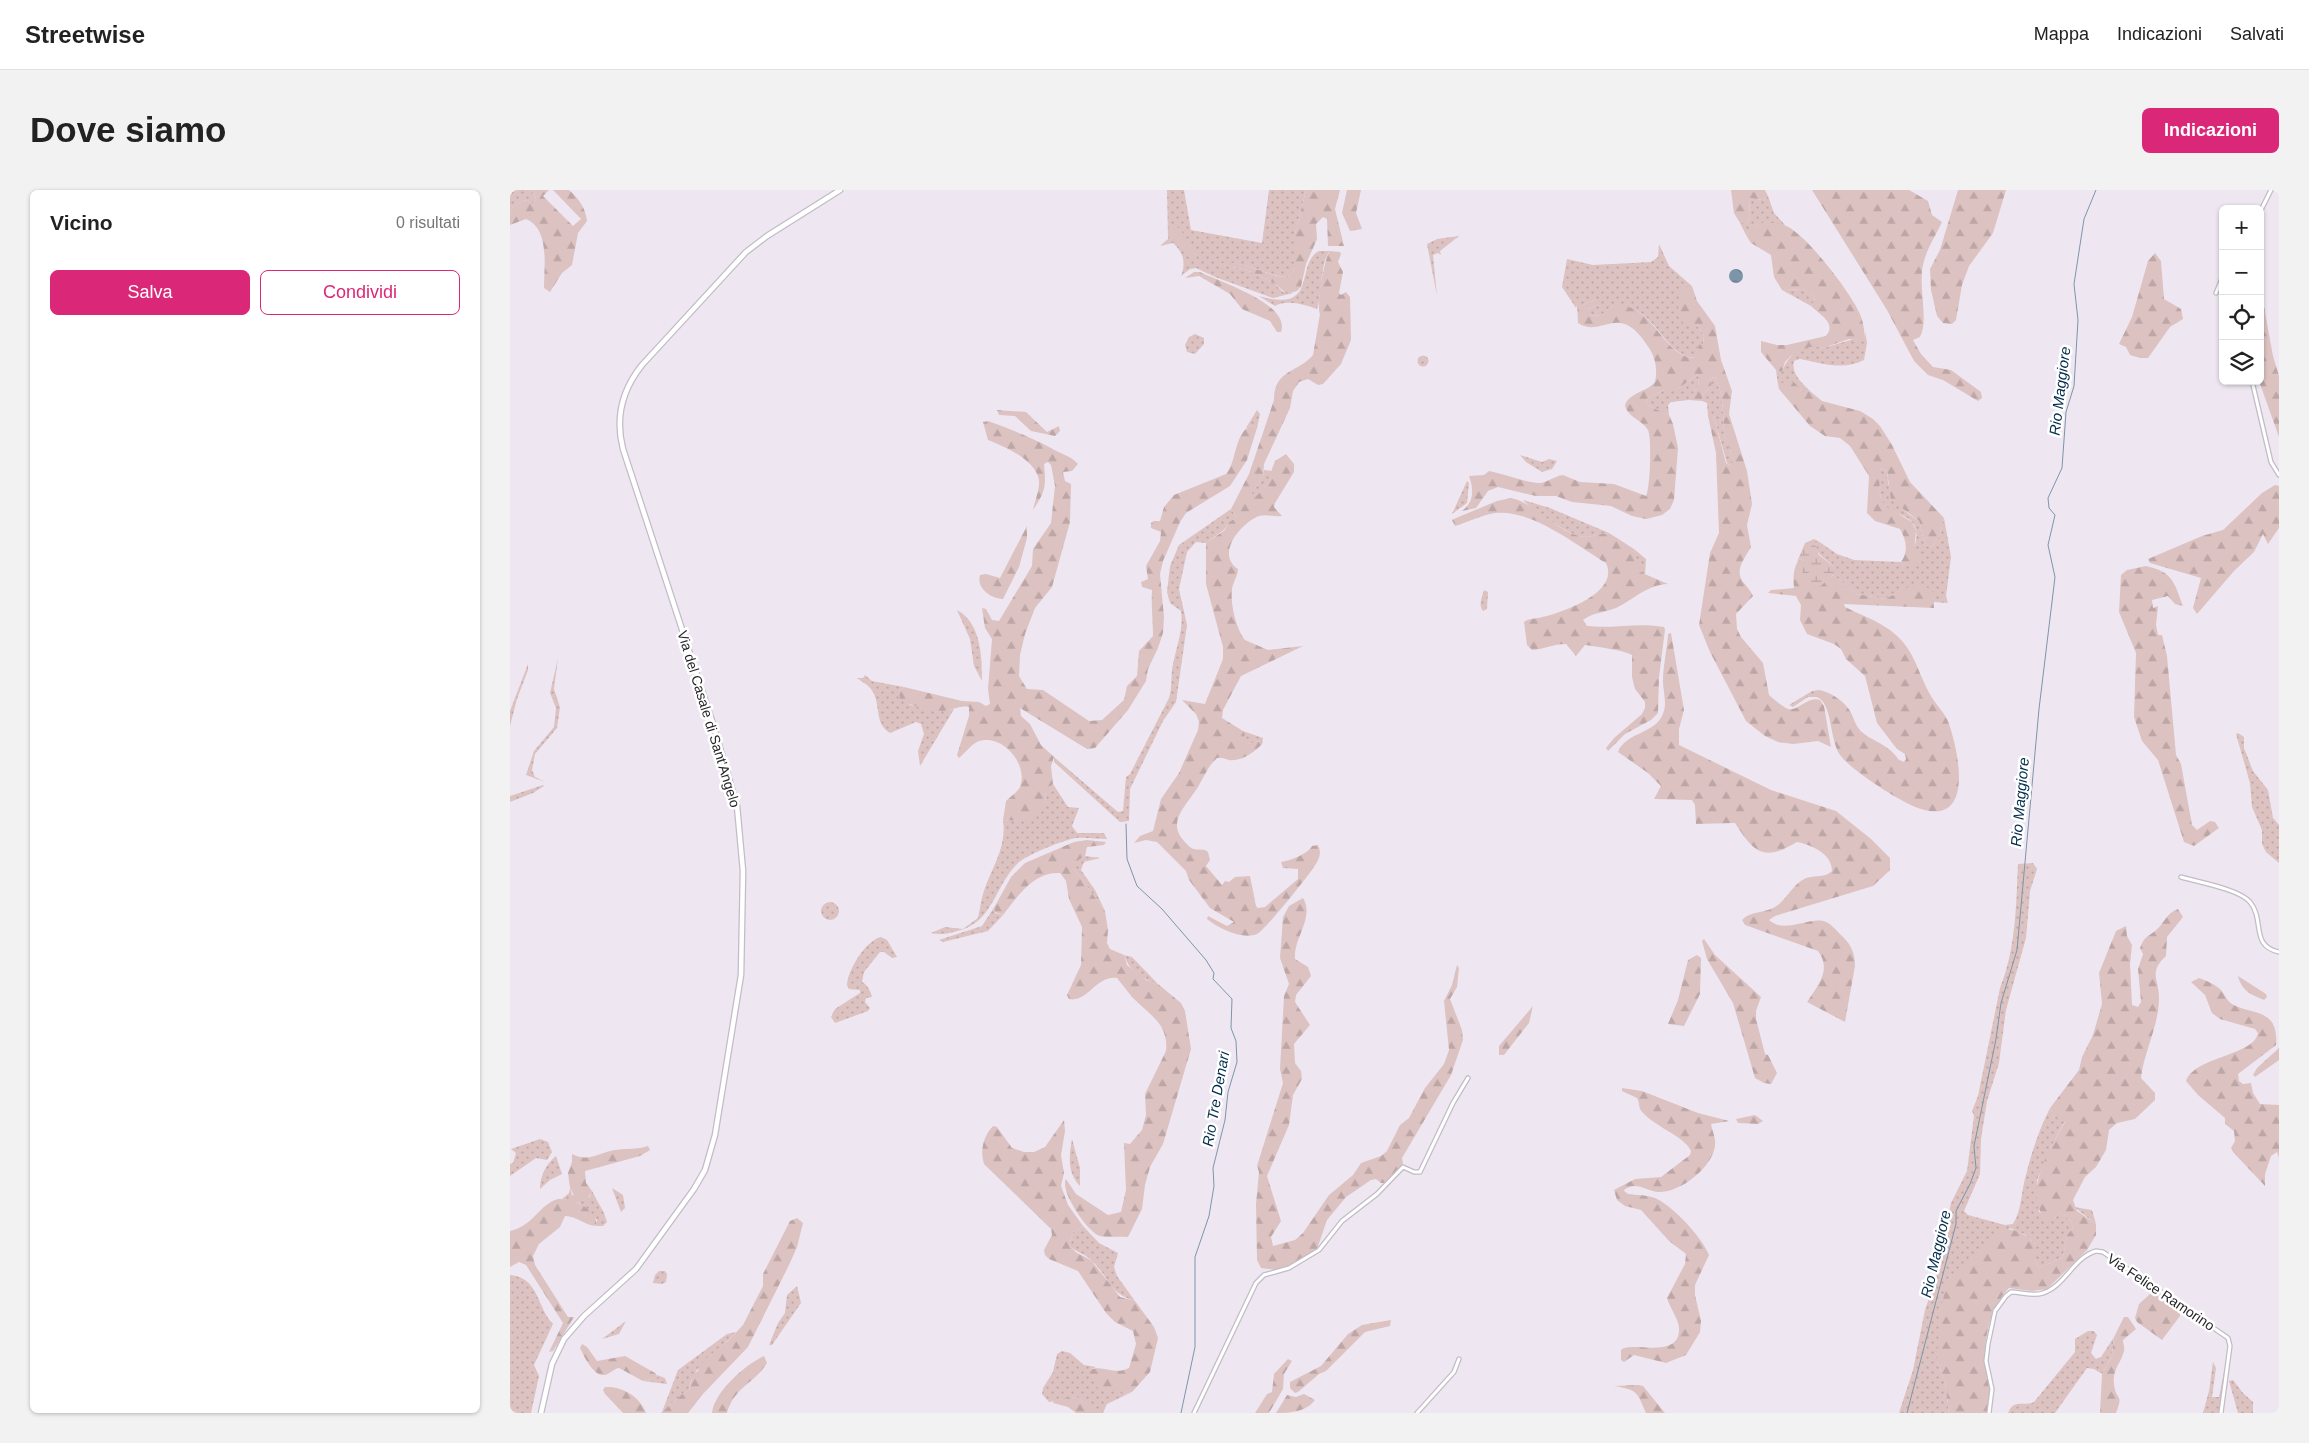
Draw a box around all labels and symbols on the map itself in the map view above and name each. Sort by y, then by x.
water label: Rio Maggiore [2046,346,2073,436]
street label: Via del Casale di Sant'Angelo [674,629,744,809]
water label: Rio Maggiore [2007,757,2032,847]
water label: Rio Tre Denari [1199,1049,1232,1148]
water label: Rio Maggiore [1917,1209,1954,1299]
street label: Via Felice Ramorino [2104,1250,2218,1334]

